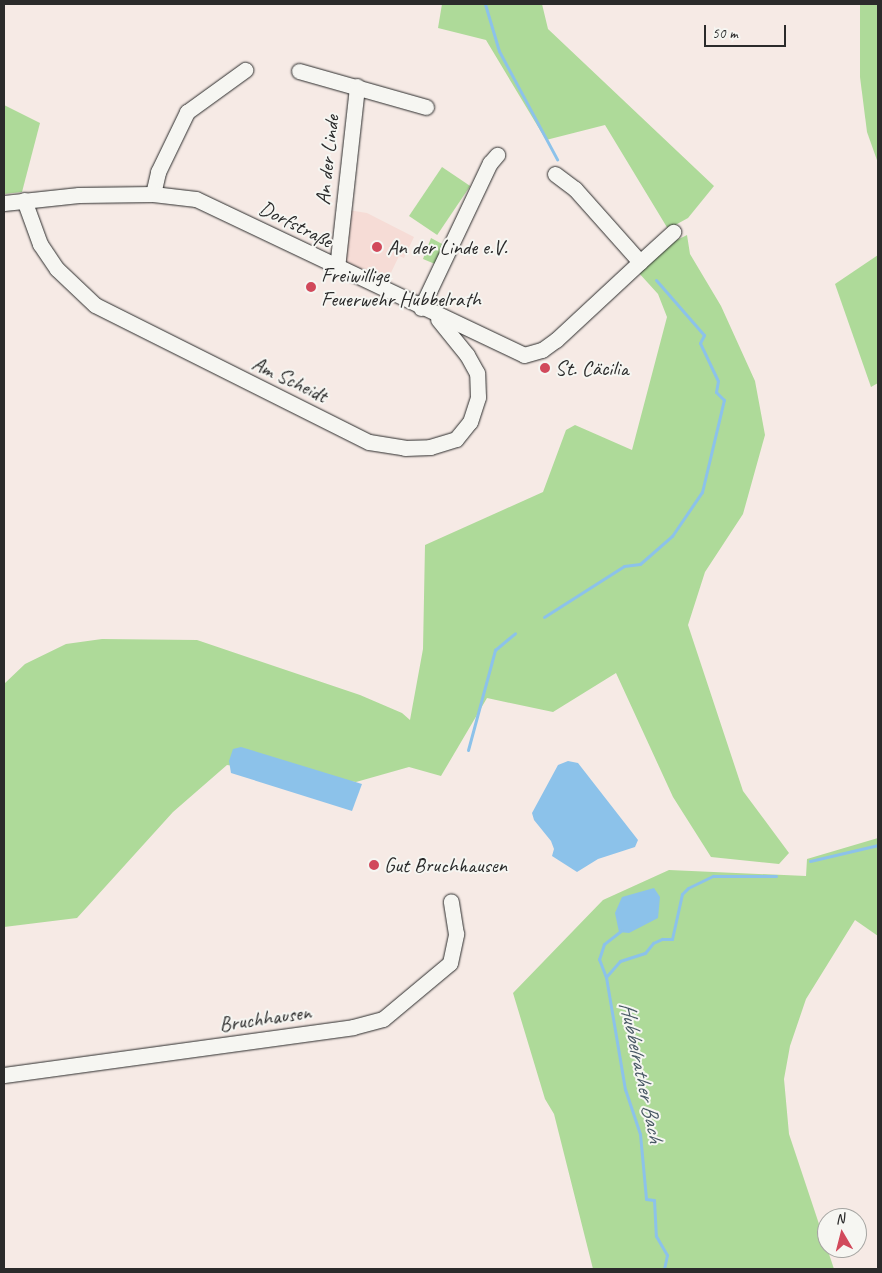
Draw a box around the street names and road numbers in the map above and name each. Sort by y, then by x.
street label: An der Linde [310,114,344,206]
street label: Dorfstraße [255,195,337,253]
street label: Am Scheidt [248,350,332,408]
street label: Bruchhausen [217,999,313,1037]

